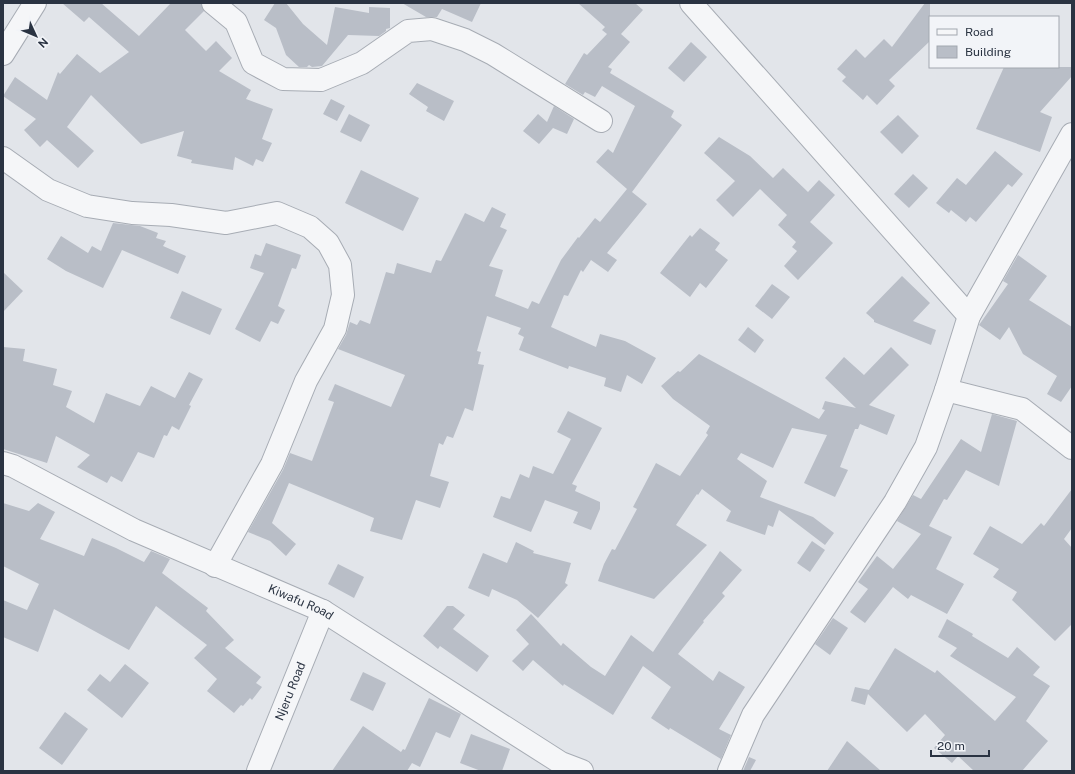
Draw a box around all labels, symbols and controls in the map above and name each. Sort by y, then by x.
north arrow [16,16,56,56]
legend [929,16,1059,68]
text: Road [965,25,993,39]
text: N [36,36,50,50]
text: Building [965,45,1011,59]
street label: Kiwafu Road [266,581,336,623]
street label: Njeru Road [272,660,309,723]
scale bar [931,732,989,758]
text: 20 m [937,739,965,753]

